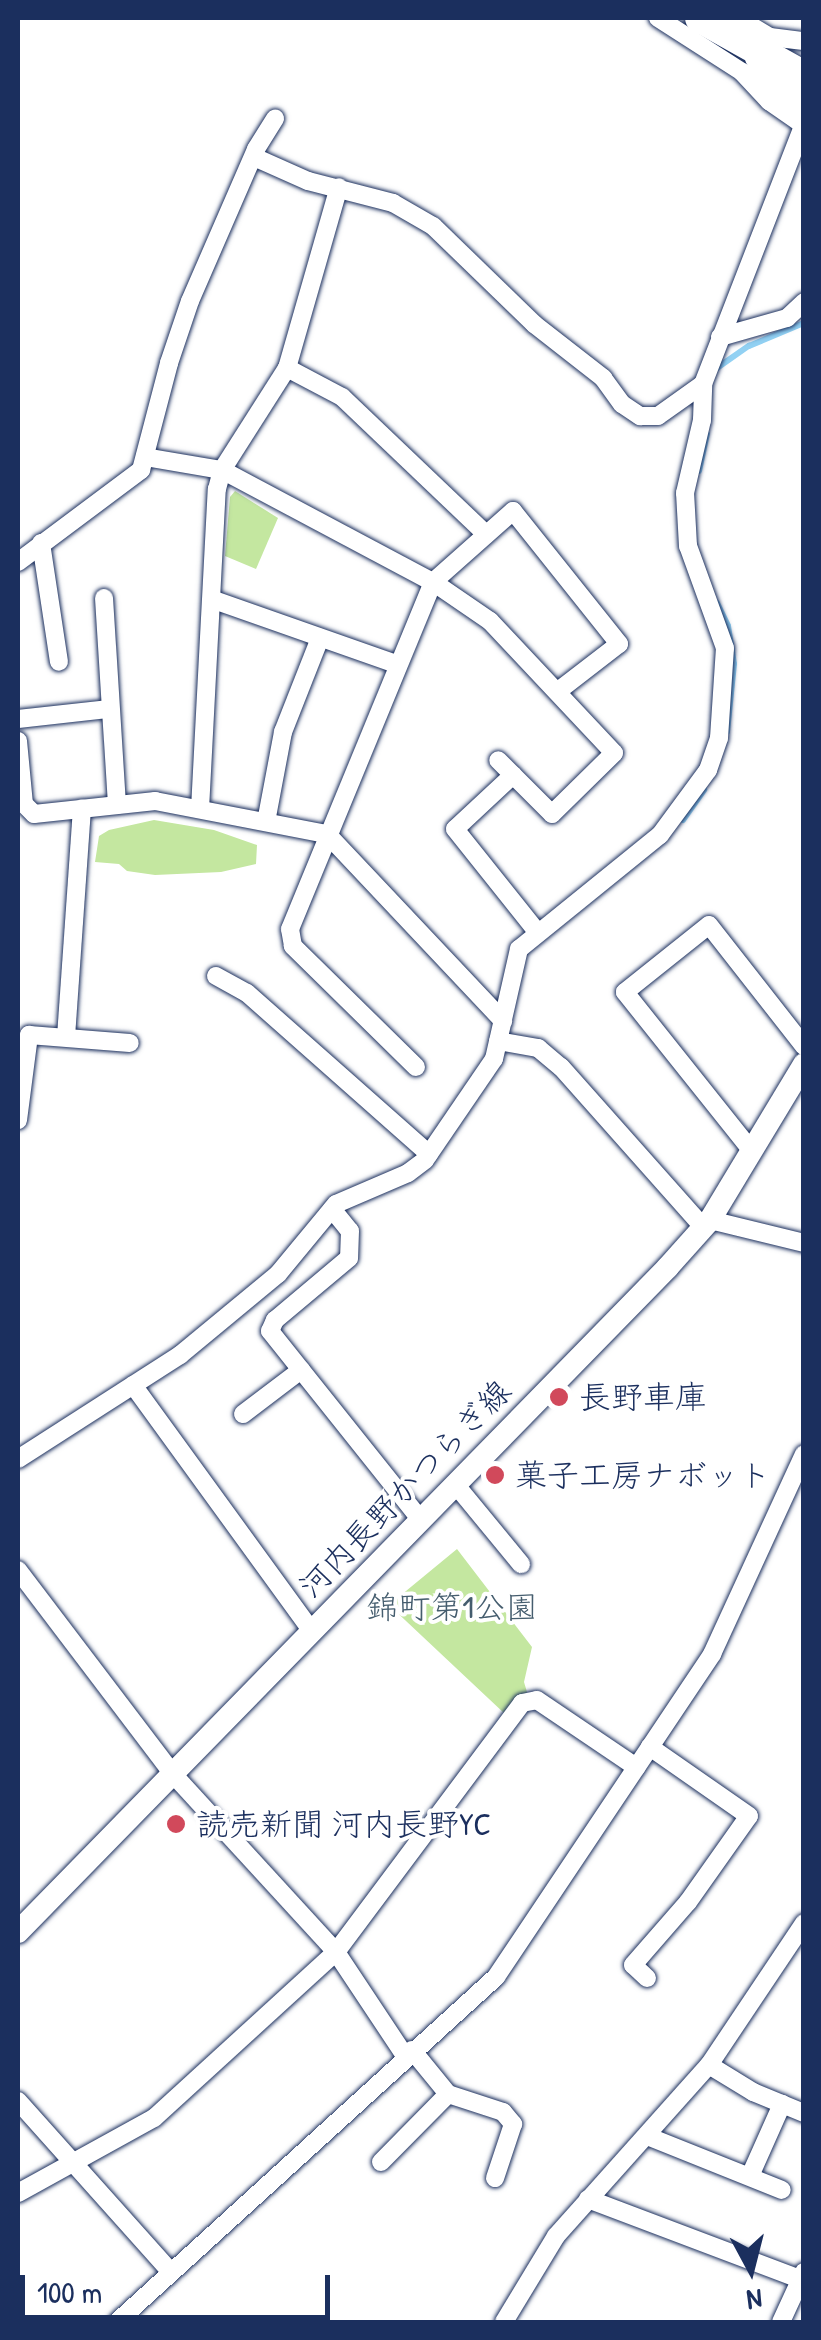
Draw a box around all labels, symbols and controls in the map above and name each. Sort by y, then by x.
street label: 河内長野かつらぎ線 [291,1372,519,1606]
place label: 長野車庫 [579,1378,707,1416]
marker: 長野車庫 [548,1386,570,1408]
place label: 菓子工房ナボット [515,1456,771,1494]
marker: 菓子工房ナボット [484,1464,506,1486]
park label: 錦町第1公園 [366,1588,538,1626]
place label: 読売新聞 河内長野YC [196,1805,491,1843]
marker: 読売新聞 河内長野YC [165,1813,187,1835]
north arrow [701,2220,801,2320]
scale bar [25,2255,335,2317]
text: 100 m [37,2272,102,2312]
text: N [745,2280,764,2320]

